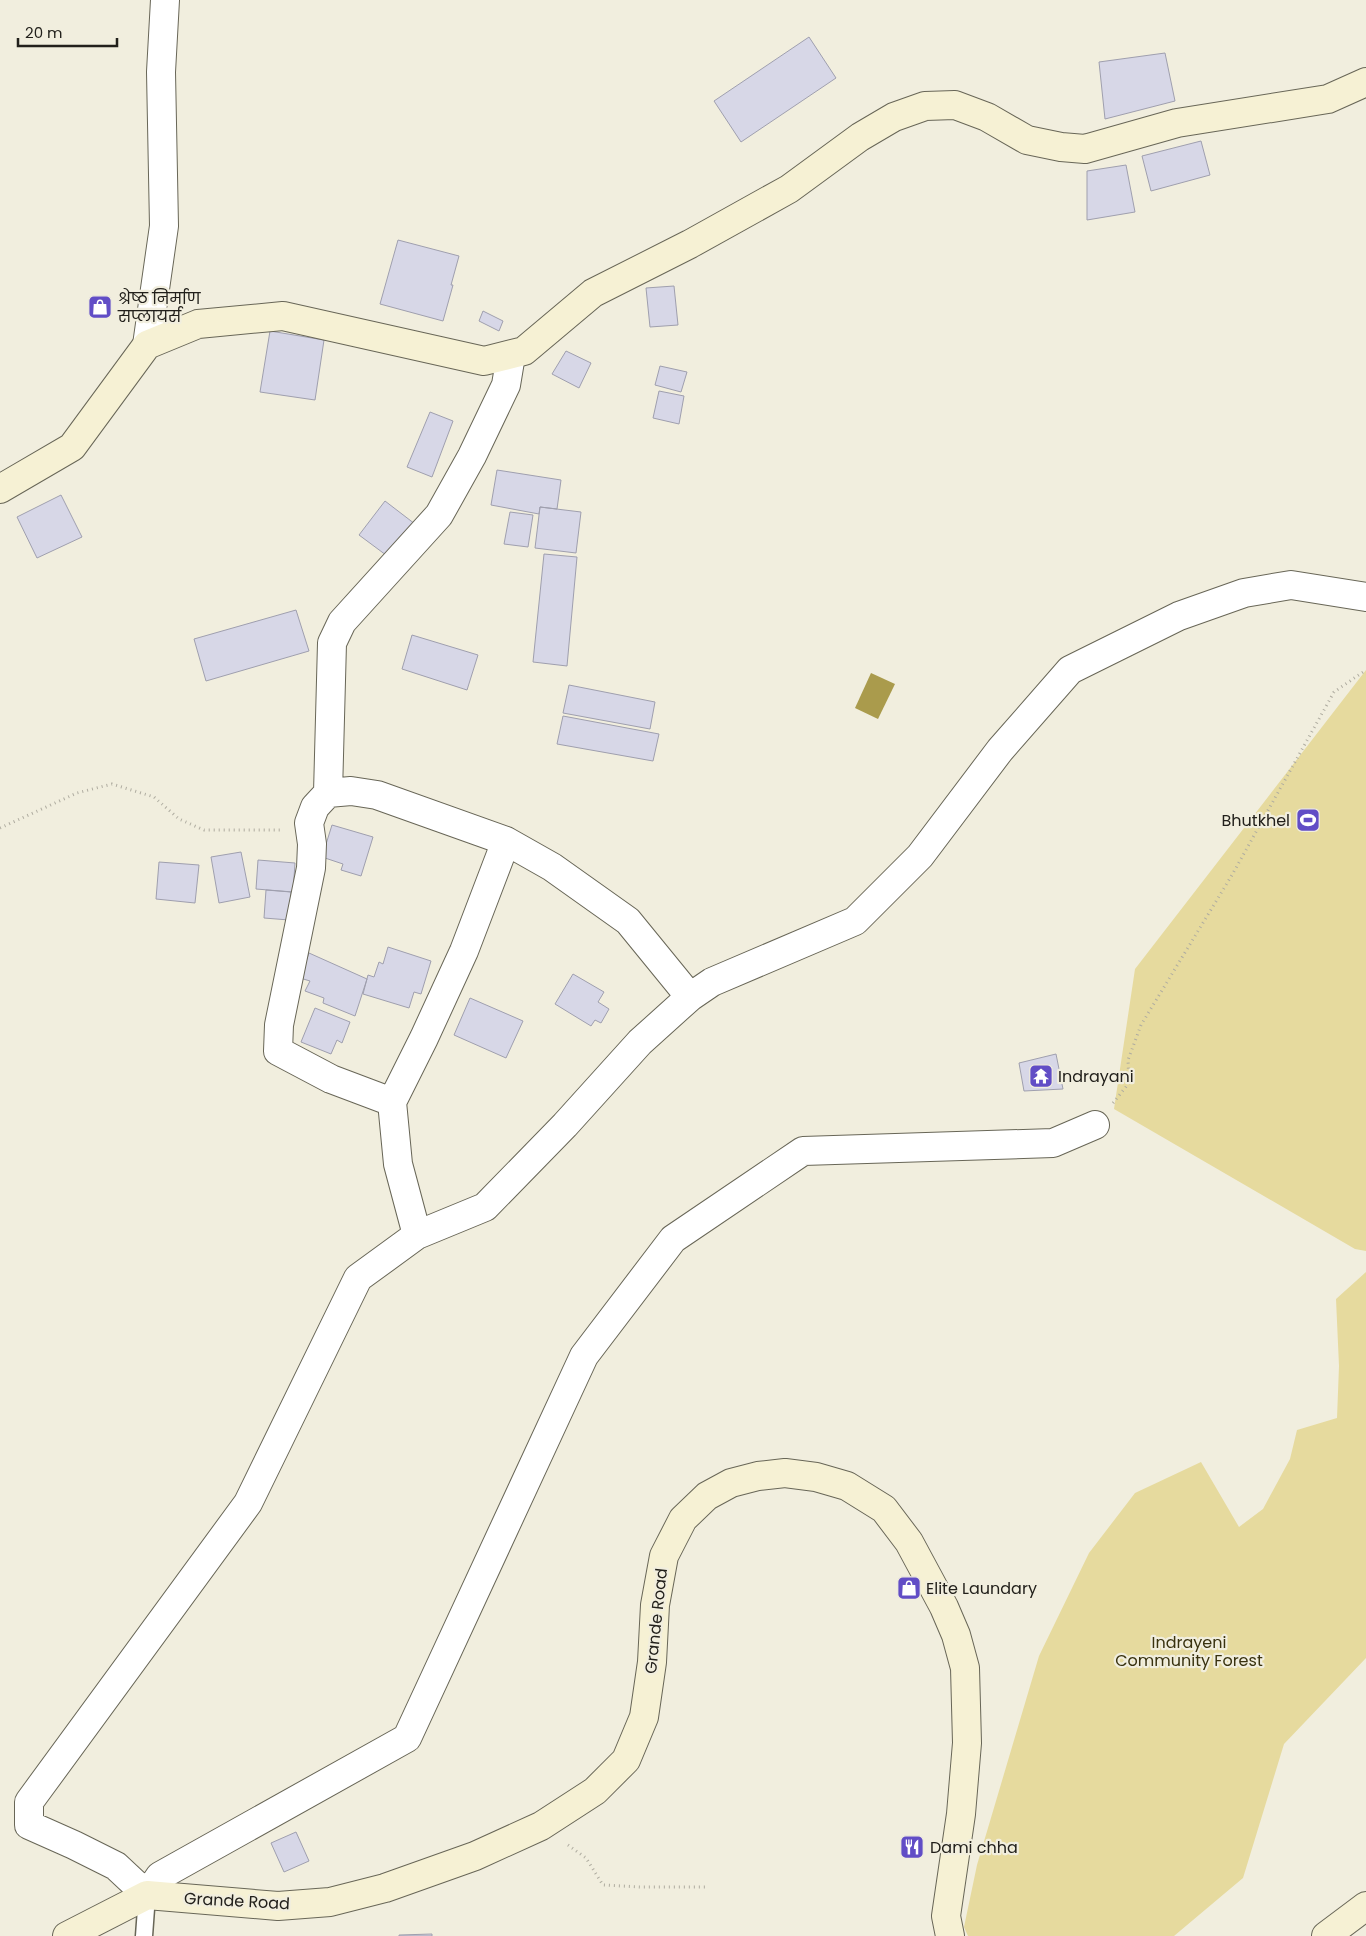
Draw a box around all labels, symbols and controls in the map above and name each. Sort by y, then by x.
scale bar [18,15,116,47]
text: 20 m [25,22,63,43]
place label: श्रेष्ठ निर्माण सप्लायर्स [117,287,202,328]
shop icon: श्रेष्ठ निर्माण सप्लायर्स [87,294,113,320]
sports icon: Bhutkhel [1295,807,1321,833]
place label: Bhutkhel [1222,809,1290,832]
temple icon: Indrayani [1028,1063,1054,1089]
place label: Indrayani [1058,1065,1134,1088]
street label: Grande Road [639,1567,673,1675]
shop icon: Elite Laundary [896,1575,922,1601]
place label: Elite Laundary [926,1577,1037,1600]
park label: Indrayeni Community Forest [1115,1631,1263,1672]
restaurant icon: Dami chha [899,1834,925,1860]
place label: Dami chha [930,1836,1018,1859]
street label: Grande Road [183,1887,291,1915]

